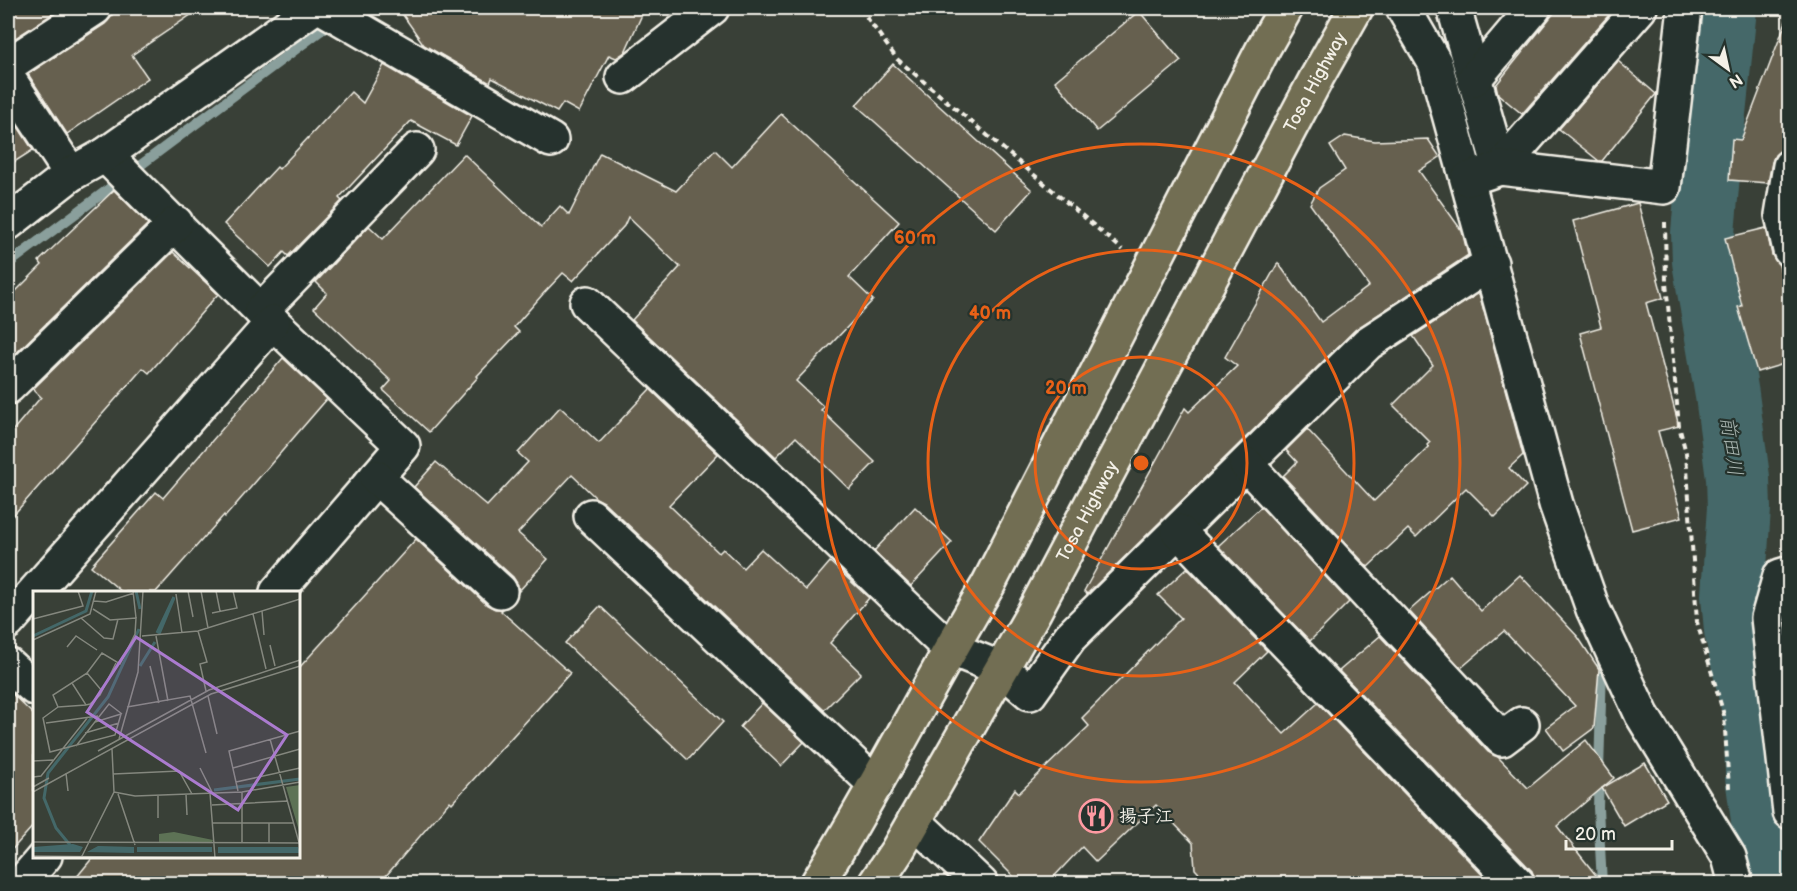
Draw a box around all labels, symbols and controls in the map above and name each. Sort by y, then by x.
street label: Tosa Highway [1280,28,1352,136]
north arrow [1698,39,1758,99]
text: N [1725,69,1746,92]
text: 60 m [894,228,936,249]
text: 40 m [969,303,1011,324]
text: 20 m [1045,378,1087,399]
water label: 前田川 [1715,415,1747,478]
centre of rings [1131,453,1151,473]
street label: Tosa Highway [1052,457,1123,566]
inset map [33,591,300,858]
restaurant icon: 揚子江 [1078,798,1114,834]
place label: 揚子江 [1119,806,1173,827]
scale bar [1566,813,1672,851]
text: 20 m [1575,824,1616,845]

